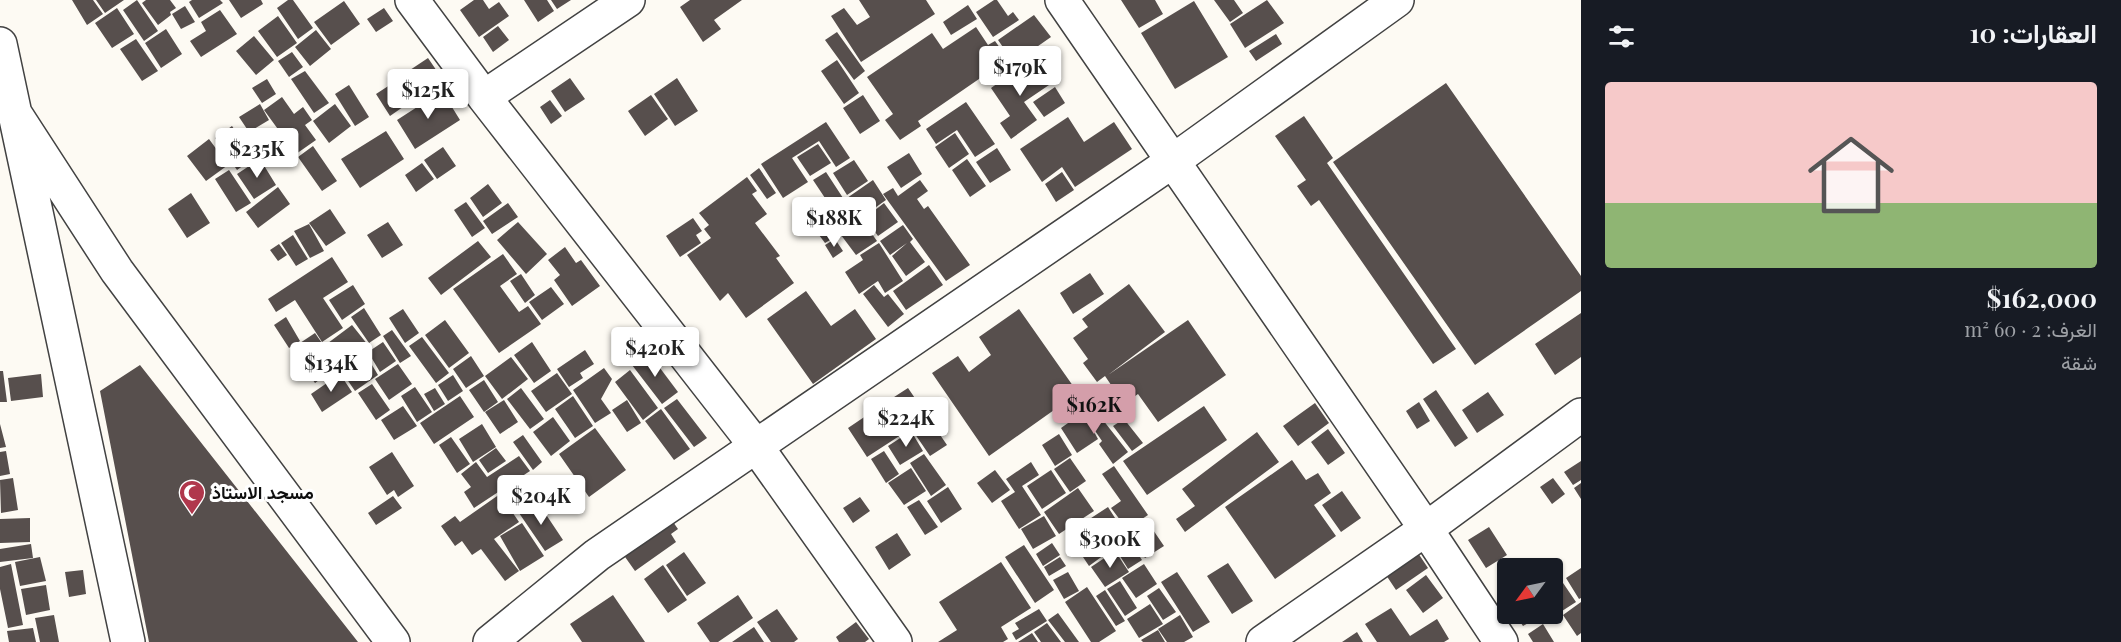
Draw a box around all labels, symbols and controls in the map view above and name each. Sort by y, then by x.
text: العقارات: 10 [1970,15,2097,50]
icon: filters [1605,20,1638,53]
pin: $179K [978,46,1062,97]
text: $179K [993,52,1047,79]
pin: $125K [386,69,470,120]
text: $125K [401,75,455,102]
icon: home [1797,121,1905,229]
pin: $235K [215,128,299,179]
text: $235K [229,134,285,161]
pin: $188K [792,197,876,248]
text: $188K [806,203,862,230]
text: $162,000 [1987,280,2097,315]
text: الغرف: 2 · 60 m² [1964,315,2097,342]
pin: $420K [613,327,697,378]
text: $420K [625,333,685,360]
pin: $134K [289,342,373,393]
text: $134K [304,348,358,375]
text: شقة [2061,348,2097,375]
pin: $162K [1052,384,1136,435]
text: $162K [1066,390,1122,417]
pin: $224K [864,397,948,448]
text: $224K [877,403,935,430]
pin: $204K [499,475,583,526]
mosque icon: مسجد الاستاذ [177,478,207,516]
place label: مسجد الاستاذ [212,480,314,504]
text: $204K [511,481,571,508]
pin: $300K [1068,518,1152,569]
text: $300K [1079,524,1141,551]
north arrow [1497,558,1563,624]
map controls [1497,558,1563,624]

